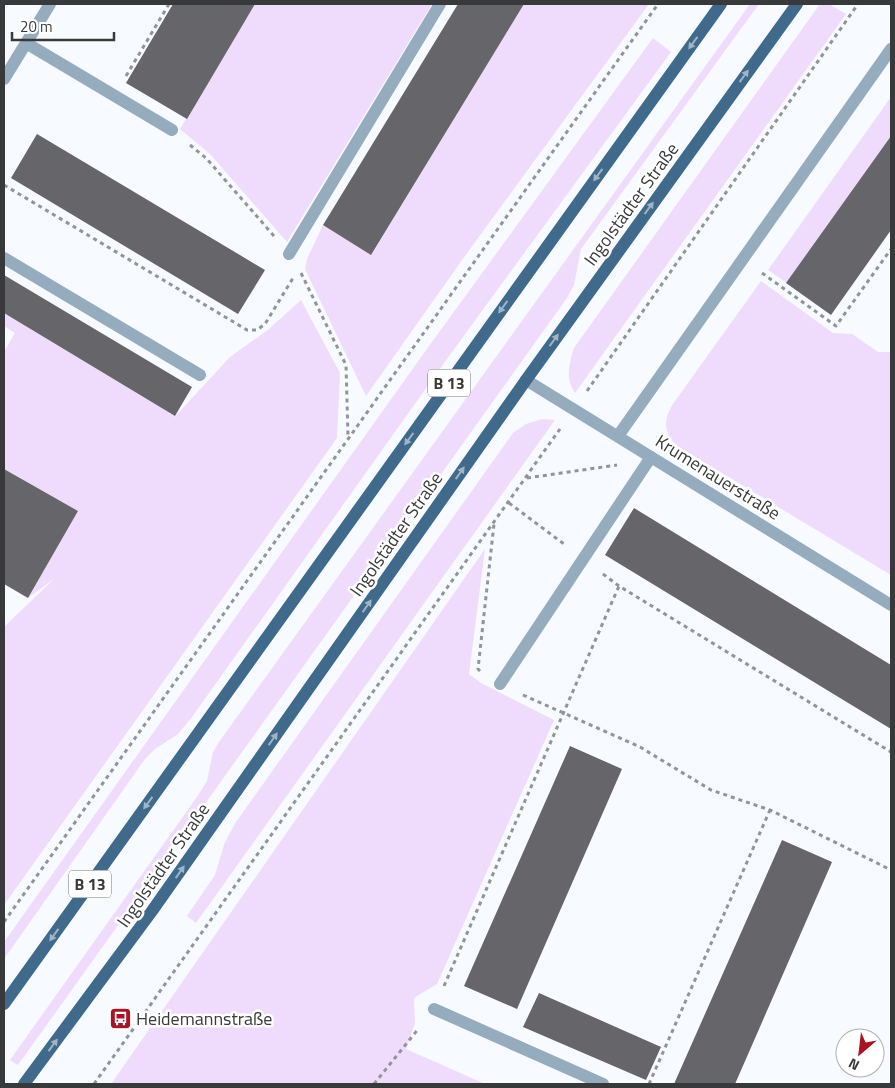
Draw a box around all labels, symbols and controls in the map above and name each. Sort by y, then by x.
scale bar [12,10,115,42]
text: 20 m [20,15,53,38]
one-way arrow [687,36,698,49]
one-way arrow [739,70,749,83]
street label: Ingolstädter Straße [577,137,685,271]
one-way arrow [593,168,603,182]
one-way arrow [644,201,654,215]
one-way arrow [498,300,508,314]
one-way arrow [549,333,559,347]
road number: B 13 [428,369,470,396]
street label: Krumenauerstraße [650,428,786,526]
one-way arrow [403,432,414,445]
street label: Ingolstädter Straße [343,466,449,602]
one-way arrow [455,466,465,480]
one-way arrow [362,599,372,613]
one-way arrow [268,732,278,746]
one-way arrow [143,796,153,809]
street label: Ingolstädter Straße [110,797,216,933]
one-way arrow [175,865,185,878]
road number: B 13 [69,871,111,898]
one-way arrow [48,928,59,941]
place label: Heidemannstraße [136,1005,272,1032]
bus stop icon: Heidemannstraße [108,1006,132,1030]
north arrow [835,1028,885,1078]
one-way arrow [48,1038,58,1052]
text: N [844,1053,863,1076]

